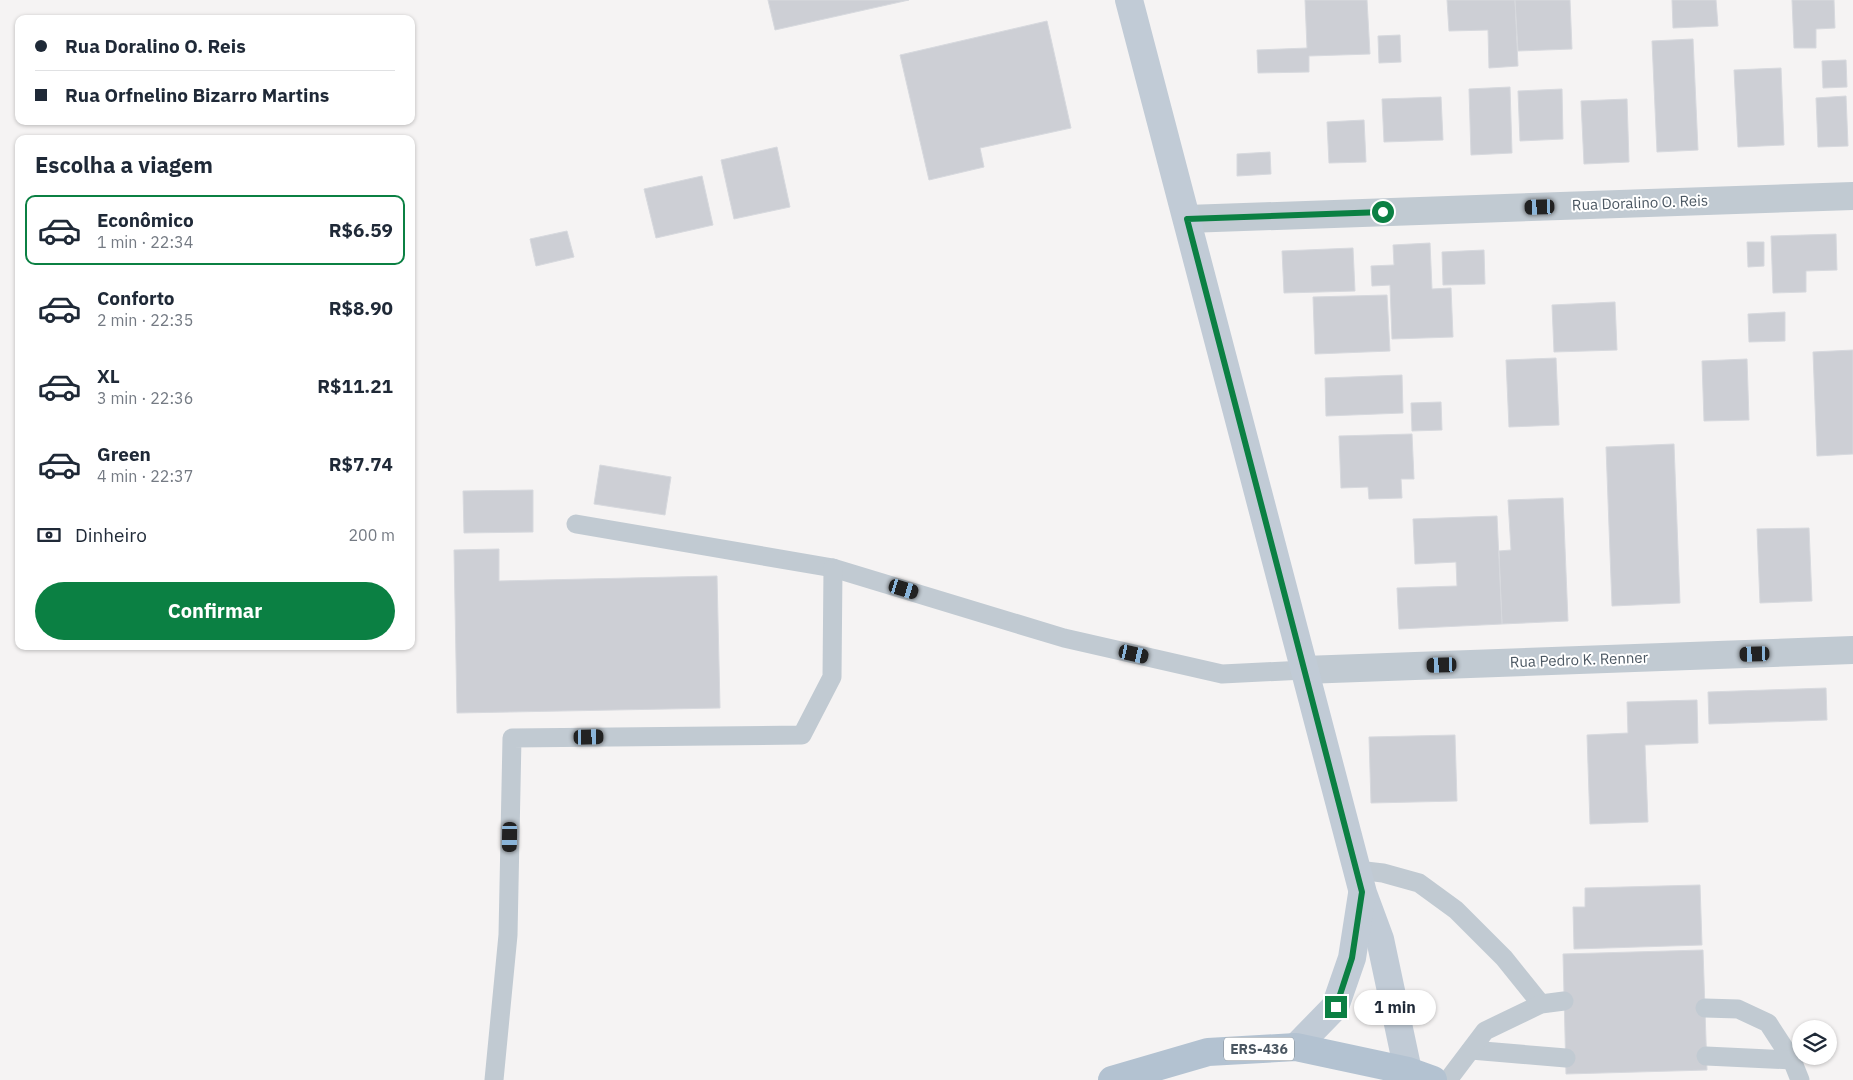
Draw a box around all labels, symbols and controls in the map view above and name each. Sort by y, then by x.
text: Rua Doralino O. Reis [65,34,246,58]
text: Rua Orfnelino Bizarro Martins [65,83,329,107]
text: Escolha a viagem [35,150,213,179]
street label: Rua Doralino O. Reis [1572,191,1708,214]
car [1524,199,1555,215]
route start [1372,201,1394,223]
icon: car [37,208,82,253]
text: Econômico [97,208,194,232]
text: R$6.59 [329,218,393,242]
text: 1 min · 22:34 [97,232,193,252]
icon: car [37,286,82,331]
text: Conforto [97,286,175,310]
text: R$8.90 [329,296,393,320]
text: 2 min · 22:35 [97,310,193,330]
icon: car [37,364,82,409]
text: XL [97,364,120,388]
text: R$11.21 [317,374,393,398]
text: 3 min · 22:36 [97,388,193,408]
icon: car [37,442,82,487]
text: Green [97,442,151,466]
text: R$7.74 [329,452,393,476]
text: 4 min · 22:37 [97,466,193,486]
icon: cash [35,521,63,549]
text: Dinheiro [75,523,147,547]
text: 200 m [348,525,395,545]
car [887,577,920,601]
button: Confirmar [35,582,395,640]
car [1117,643,1150,665]
car [1739,646,1770,662]
street label: Rua Pedro K. Renner [1509,648,1649,671]
car [1426,657,1457,673]
car [573,729,604,745]
car [502,822,517,852]
callout: 1 min [1354,990,1436,1024]
route end [1325,996,1347,1018]
text: 1 min [1374,997,1416,1017]
map controls [1792,1020,1837,1065]
button: layers [1792,1020,1837,1065]
road number: ERS-436 [1224,1038,1294,1060]

